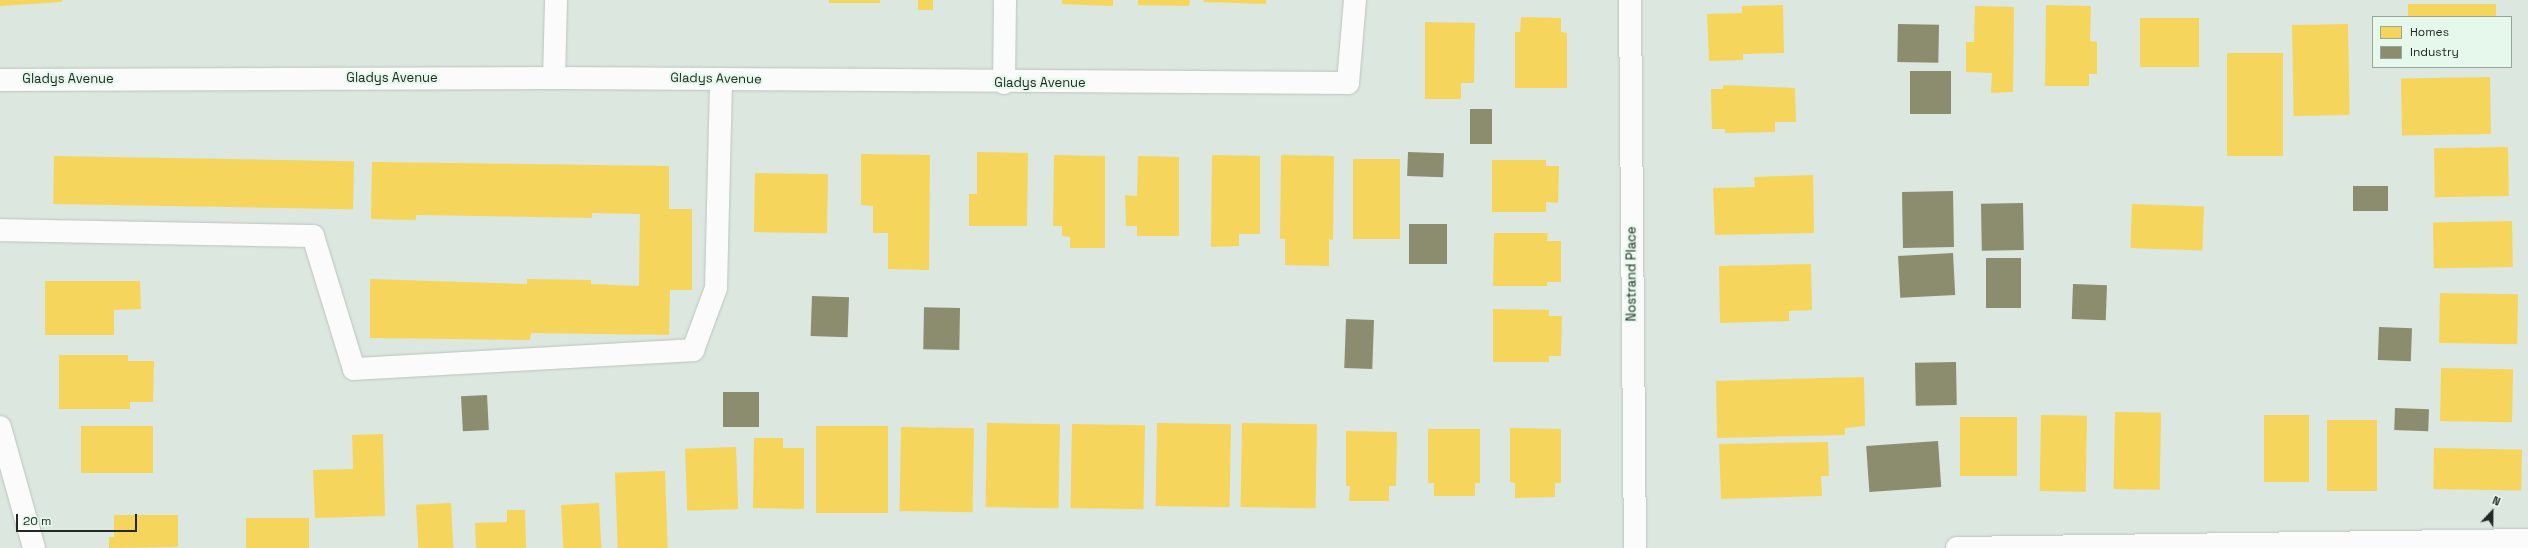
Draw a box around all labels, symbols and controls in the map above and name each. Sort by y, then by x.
legend [2372,16,2512,68]
text: Homes [2410,24,2449,40]
text: Industry [2410,44,2459,60]
street label: Gladys Avenue [346,70,438,86]
street label: Gladys Avenue [670,70,762,88]
street label: Gladys Avenue [22,71,114,87]
street label: Gladys Avenue [994,75,1086,91]
street label: Nostrand Place [1624,227,1640,321]
north arrow [2472,492,2512,532]
text: N [2490,493,2503,509]
scale bar [18,506,139,532]
text: 20 m [23,513,51,529]

